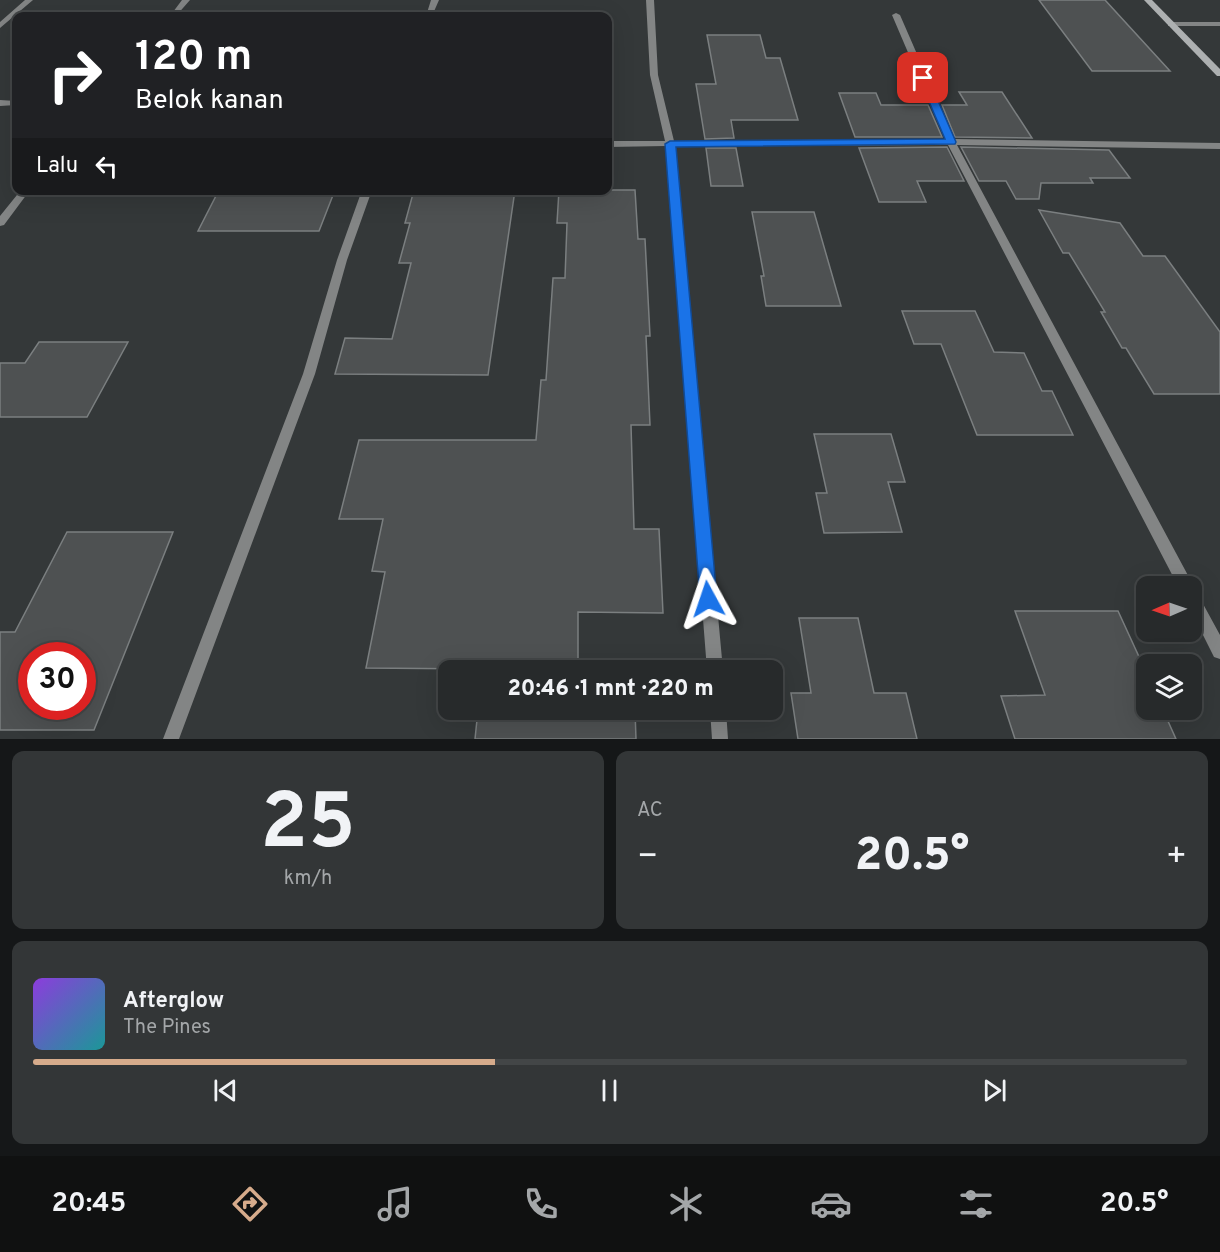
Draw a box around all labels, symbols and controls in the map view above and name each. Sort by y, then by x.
text: 120 m [135,32,252,85]
icon: right [36,36,114,114]
pin [897,52,948,103]
icon: arrive [906,61,939,94]
text: Belok kanan [135,84,284,118]
icon: left [90,150,123,183]
text: Lalu [36,153,78,180]
position arrow [676,567,740,631]
north arrow [1136,576,1202,642]
map controls [1136,576,1202,720]
speed limit sign: 30 [18,642,96,720]
button: layers [1136,654,1202,720]
text: 20:46 · 1 mnt · 220 m [507,676,714,703]
text: 25 [260,777,356,876]
text: AC [637,798,663,824]
text: 20.5° [855,829,969,886]
text: − [637,837,658,879]
text: + [1166,837,1187,879]
text: km/h [284,866,332,892]
text: Afterglow [123,988,224,1015]
text: The Pines [123,1015,211,1041]
icon: previous [209,1074,242,1107]
icon: pause [593,1074,626,1107]
icon: next [978,1074,1011,1107]
icon: directions [229,1183,271,1225]
icon: music [374,1183,416,1225]
icon: phone [520,1183,562,1225]
icon: climate [665,1183,707,1225]
icon: car [810,1183,852,1225]
icon: filters [955,1183,997,1225]
text: 20:45 [52,1187,126,1221]
text: 20.5° [1100,1187,1168,1221]

